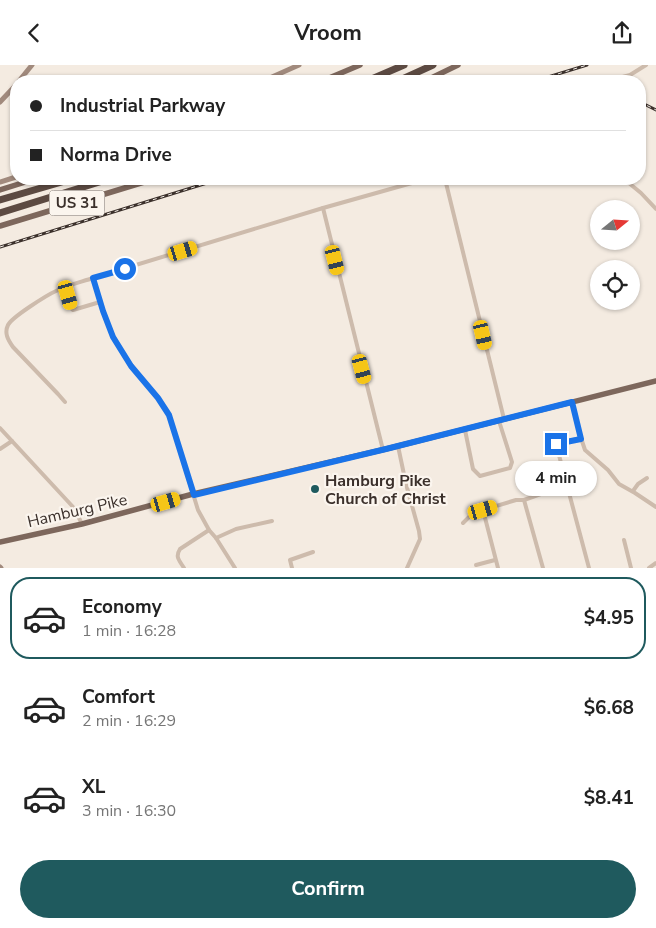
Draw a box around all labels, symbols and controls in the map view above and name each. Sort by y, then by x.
text: Vroom [294,18,362,48]
icon: back [20,19,48,47]
icon: share [608,19,636,47]
text: Industrial Parkway [60,93,225,119]
text: Norma Drive [60,142,172,168]
road number: US 31 [50,191,104,215]
north arrow [590,200,640,250]
map controls [590,200,640,310]
car [166,239,199,263]
car [324,244,345,276]
route start [114,258,136,280]
button: locate [590,260,640,310]
car [56,279,79,311]
car [472,319,493,351]
car [350,353,373,385]
route end [545,433,567,455]
callout: 4 min [515,461,597,497]
text: 4 min [535,467,577,489]
place label: Hamburg Pike Church of Christ [325,470,446,510]
marker: Hamburg Pike Church of Christ [309,483,321,495]
street label: Hamburg Pike [25,489,129,533]
car [149,491,182,513]
car [466,499,499,521]
text: Economy [82,594,162,620]
icon: car [22,596,67,641]
text: $4.95 [584,605,634,631]
text: 1 min · 16:28 [82,620,176,642]
text: Comfort [82,684,155,710]
icon: car [22,686,67,731]
text: $6.68 [584,695,634,721]
text: 2 min · 16:29 [82,710,176,732]
text: XL [82,774,105,800]
icon: car [22,776,67,821]
text: $8.41 [584,785,634,811]
text: 3 min · 16:30 [82,800,176,822]
button: Confirm [20,860,636,918]

